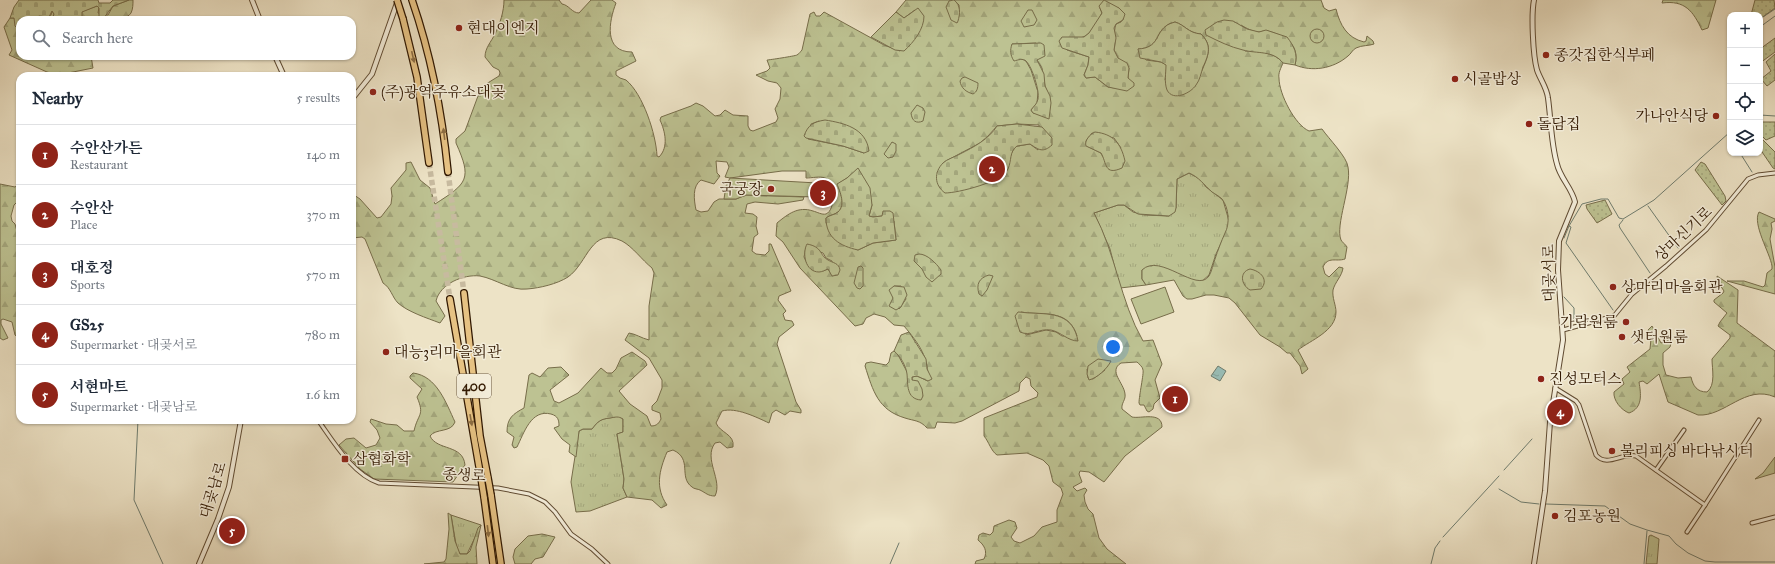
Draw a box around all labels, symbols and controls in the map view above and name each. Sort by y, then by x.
map controls [1727,12,1763,156]
button: + [1727,12,1763,48]
search box [16,16,356,60]
place label: 현대이엔지 [467,19,539,37]
marker: 현대이엔지 [454,23,464,33]
icon: search [30,27,52,49]
text: Search here [62,29,133,47]
place label: 종갓집한식부페 [1554,46,1655,64]
button: − [1727,48,1763,84]
marker: 종갓집한식부페 [1541,50,1551,60]
one-way arrow [410,51,416,63]
place label: 시골밥상 [1463,70,1521,88]
marker: 시골밥상 [1450,74,1460,84]
place label: (주)광역주유소대곶 [381,83,506,102]
button: locate [1727,84,1763,120]
marker: (주)광역주유소대곶 [368,87,378,97]
text: Nearby [32,88,83,109]
text: 5 results [296,90,340,106]
place label: 가나안식당 [1636,107,1709,125]
marker: 가나안식당 [1711,111,1721,121]
place label: 돌담집 [1537,115,1580,133]
marker: 돌담집 [1524,119,1534,129]
button: layers [1727,120,1763,156]
one-way arrow [441,128,448,140]
text: 수안산가든 [70,139,142,157]
text: 1 [42,147,48,163]
text: 140 m [306,147,340,163]
pin: 2 [979,154,1005,184]
text: Restaurant [70,157,128,173]
pin: 3 [810,178,836,208]
place label: 국궁장 [720,180,763,198]
marker: 국궁장 [766,184,776,194]
text: 수안산 [70,199,113,217]
street label: 상마신기로 [1650,202,1716,265]
text: 2 [42,207,48,223]
text: 370 m [307,207,340,223]
text: Place [70,217,97,233]
street label: 대곶서로 [1539,243,1559,302]
text: 대호정 [70,259,113,277]
text: 3 [42,267,48,283]
text: 570 m [306,267,340,283]
text: Sports [70,277,105,293]
place label: 상마리마을회관 [1621,278,1723,296]
marker: 상마리마을회관 [1608,282,1618,292]
place label: 가람원룸 [1560,313,1619,331]
text: GS25 [70,316,104,334]
marker: 가람원룸 [1621,317,1631,327]
text: 4 [41,327,49,343]
text: 780 m [305,327,340,343]
place label: 샛터원룸 [1630,328,1688,346]
marker: 샛터원룸 [1617,332,1627,342]
text: Supermarket · 대곶서로 [70,337,197,353]
your location [1103,337,1123,357]
place label: 대능3리마을회관 [394,343,502,361]
marker: 대능3리마을회관 [381,347,391,357]
place label: 진성모터스 [1549,370,1622,388]
road number: 400 [457,374,491,398]
marker: 진성모터스 [1536,374,1546,384]
text: 서현마트 [70,378,128,396]
pin: 1 [1162,384,1188,414]
text: 5 [42,387,48,403]
text: 1.6 km [306,387,340,403]
pin: 4 [1547,397,1573,427]
text: Supermarket · 대곶남로 [70,399,197,415]
one-way arrow [468,414,474,426]
place label: 불리피싱 바다낚시터 [1620,442,1754,460]
marker: 불리피싱 바다낚시터 [1607,446,1617,456]
place label: 삼협화학 [353,450,411,468]
marker: 삼협화학 [340,454,350,464]
street label: 대곶남로 [196,459,230,520]
street label: 종생로 [442,465,487,485]
place label: 김포농원 [1563,507,1621,525]
marker: 김포농원 [1550,511,1560,521]
pin: 5 [219,516,245,546]
one-way arrow [485,525,491,537]

